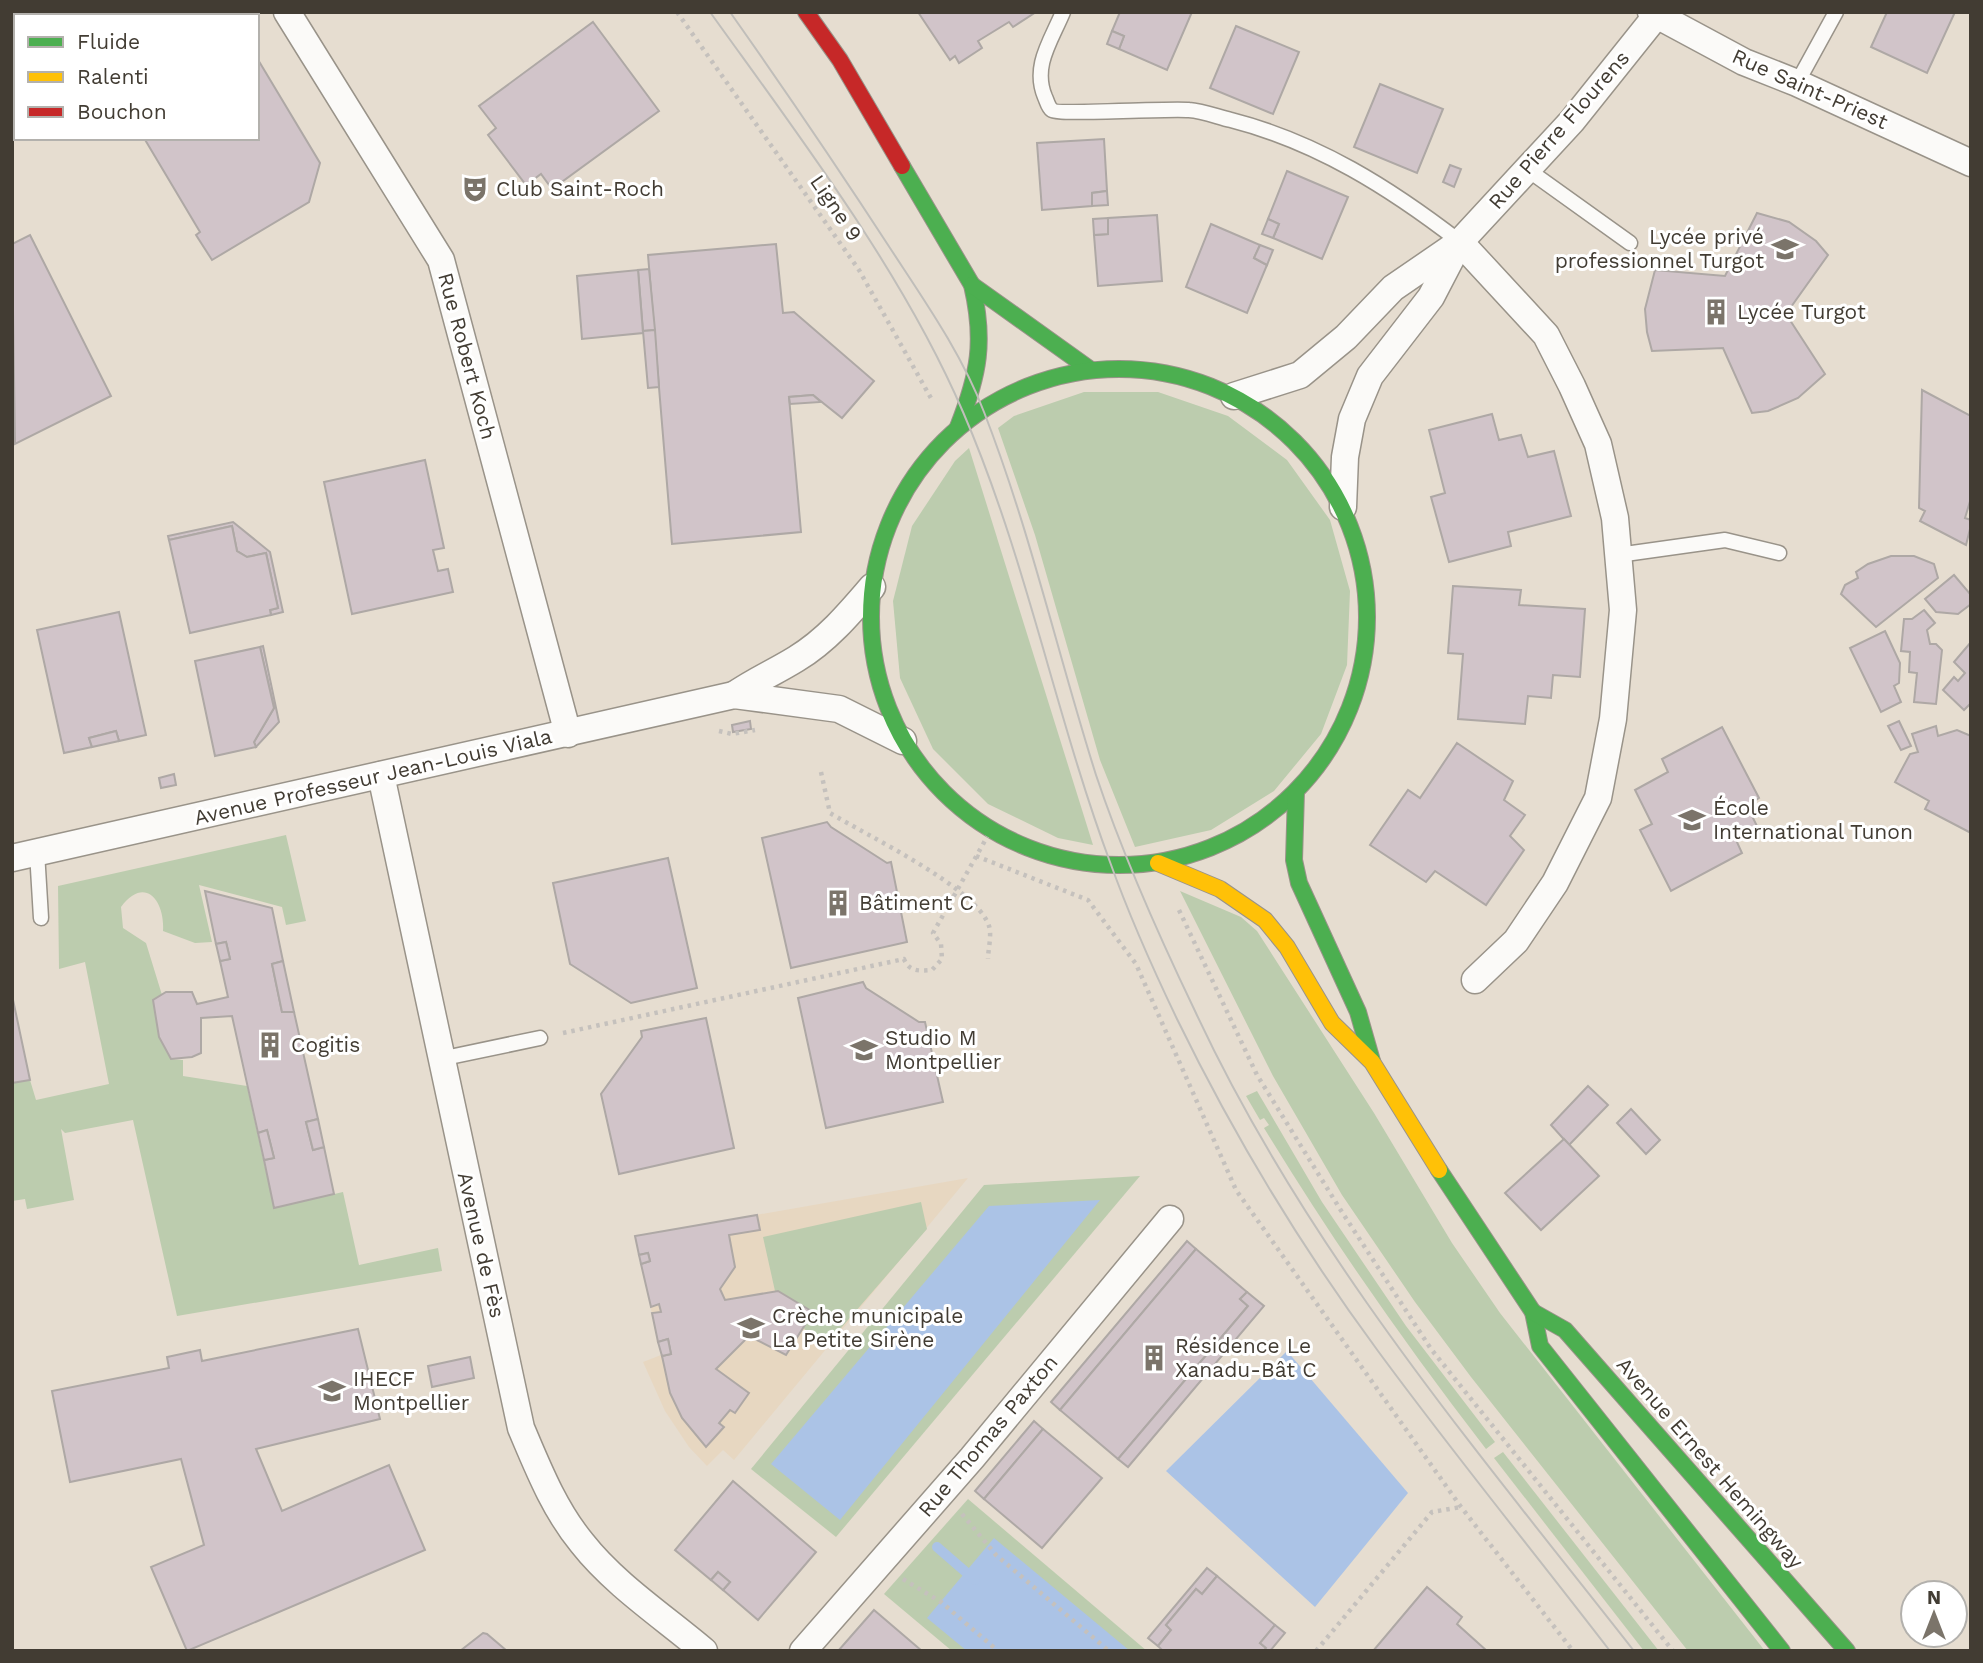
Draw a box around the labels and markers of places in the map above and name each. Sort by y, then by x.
theatre icon: Club Saint-Roch [460,174,490,204]
place label: Club Saint-Roch [496,176,664,201]
place label: Lycée privé professionnel Turgot [1555,224,1764,273]
school or university icon: Lycée privé professionnel Turgot [1770,234,1800,264]
building icon: Lycée Turgot [1701,297,1731,327]
place label: Lycée Turgot [1737,299,1866,324]
place label: École International Tunon [1713,795,1913,844]
school or university icon: École International Tunon [1677,805,1707,835]
building icon: Bâtiment C [823,888,853,918]
place label: Bâtiment C [859,890,974,915]
place label: Studio M Montpellier [885,1025,1002,1074]
building icon: Cogitis [255,1030,285,1060]
place label: Cogitis [291,1032,360,1057]
school or university icon: Studio M Montpellier [849,1035,879,1065]
place label: Crèche municipale La Petite Sirène [772,1303,963,1352]
school or university icon: Crèche municipale La Petite Sirène [736,1313,766,1343]
place label: Résidence Le Xanadu-Bât C [1175,1333,1317,1382]
building icon: Résidence Le Xanadu-Bât C [1139,1343,1169,1373]
place label: IHECF Montpellier [353,1366,470,1415]
school or university icon: IHECF Montpellier [317,1376,347,1406]

